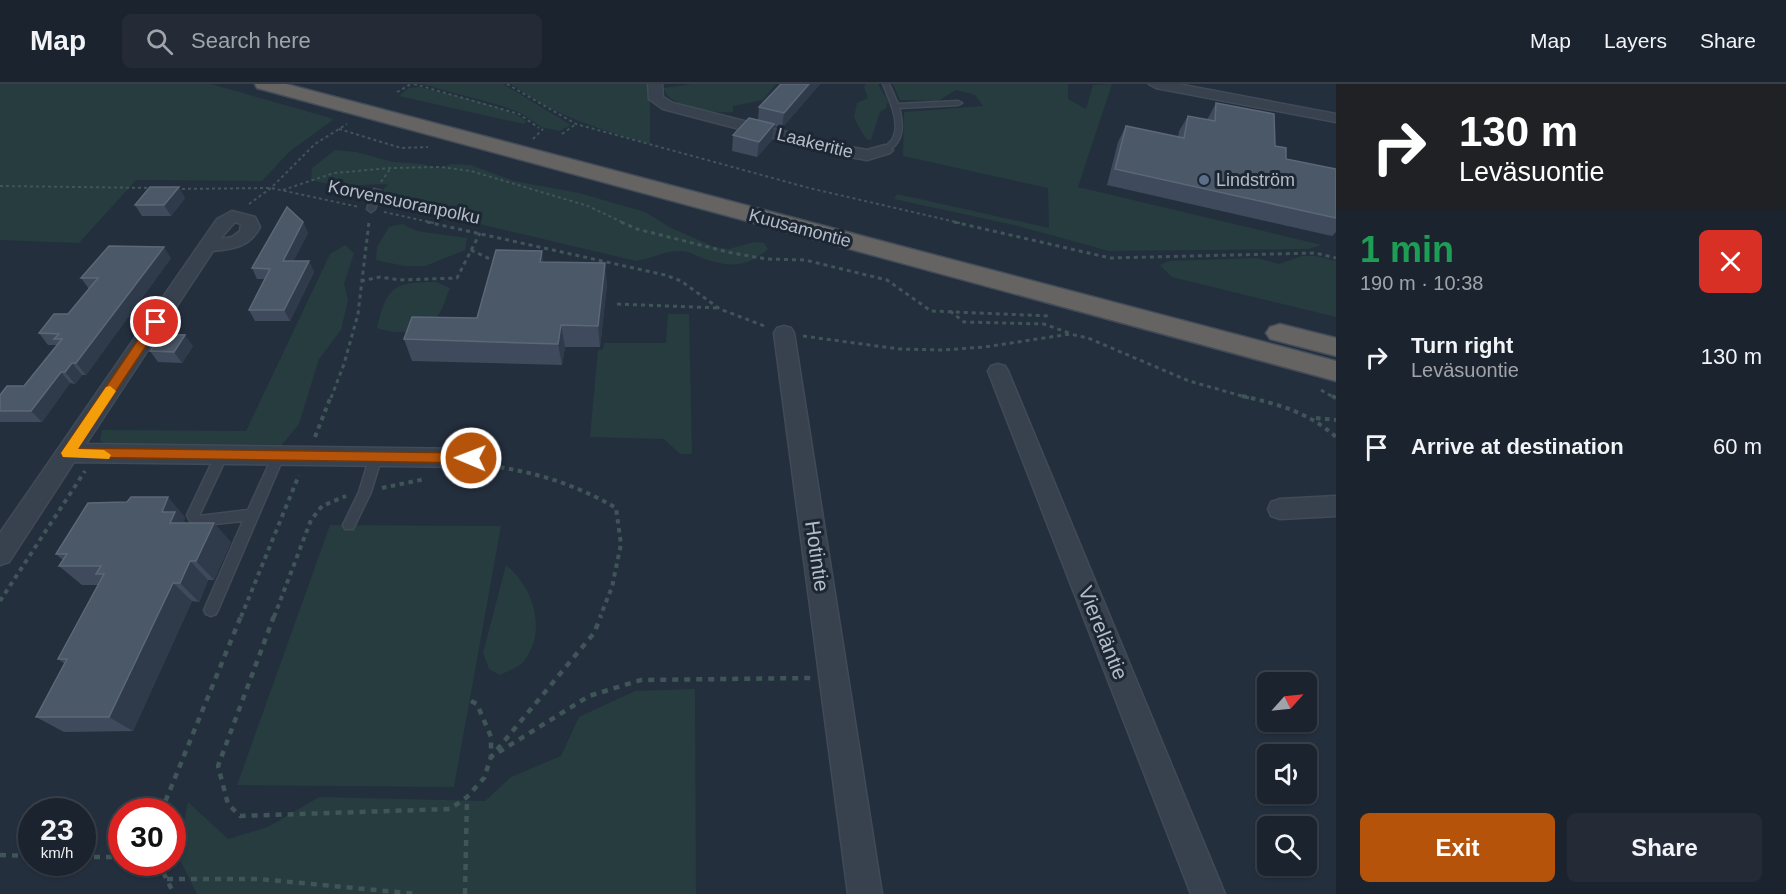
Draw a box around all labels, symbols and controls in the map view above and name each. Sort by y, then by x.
search box [122,14,542,68]
text: Map [30,25,86,56]
icon: search [143,25,176,58]
text: Search here [191,28,311,53]
text: Map [1530,29,1571,52]
text: Layers [1604,29,1667,52]
text: Share [1700,29,1756,52]
icon: right [1360,108,1438,186]
text: 130 m [1459,108,1578,155]
street label: Laakeritie [775,124,855,162]
text: Leväsuontie [1459,157,1605,187]
place label: Lindström [1216,170,1295,190]
marker: Lindström [1197,173,1211,187]
street label: Korvensuoranpolku [326,176,482,228]
street label: Kuusamontie [747,205,853,251]
text: 1 min [1360,229,1454,270]
button: close [1699,230,1762,293]
text: 190 m · 10:38 [1360,272,1483,294]
pin [130,296,181,347]
icon: arrive [139,305,172,338]
text: Turn right [1411,333,1513,358]
icon: right [1360,341,1393,374]
text: 130 m [1701,344,1762,369]
text: Leväsuontie [1411,359,1519,381]
position arrow [439,426,503,490]
icon: arrive [1360,431,1393,464]
text: Arrive at destination [1411,434,1624,459]
text: 60 m [1713,434,1762,459]
street label: Hotintie [801,519,834,593]
street label: Viereläntie [1074,583,1133,683]
north arrow [1257,672,1317,732]
map controls [1257,672,1317,876]
button: sound [1257,744,1317,804]
speed limit sign: 30 [108,798,186,876]
text: 23 [40,813,74,846]
button: Exit [1360,813,1555,882]
button: Share [1567,813,1762,882]
button: search [1257,816,1317,876]
text: km/h [41,844,73,861]

